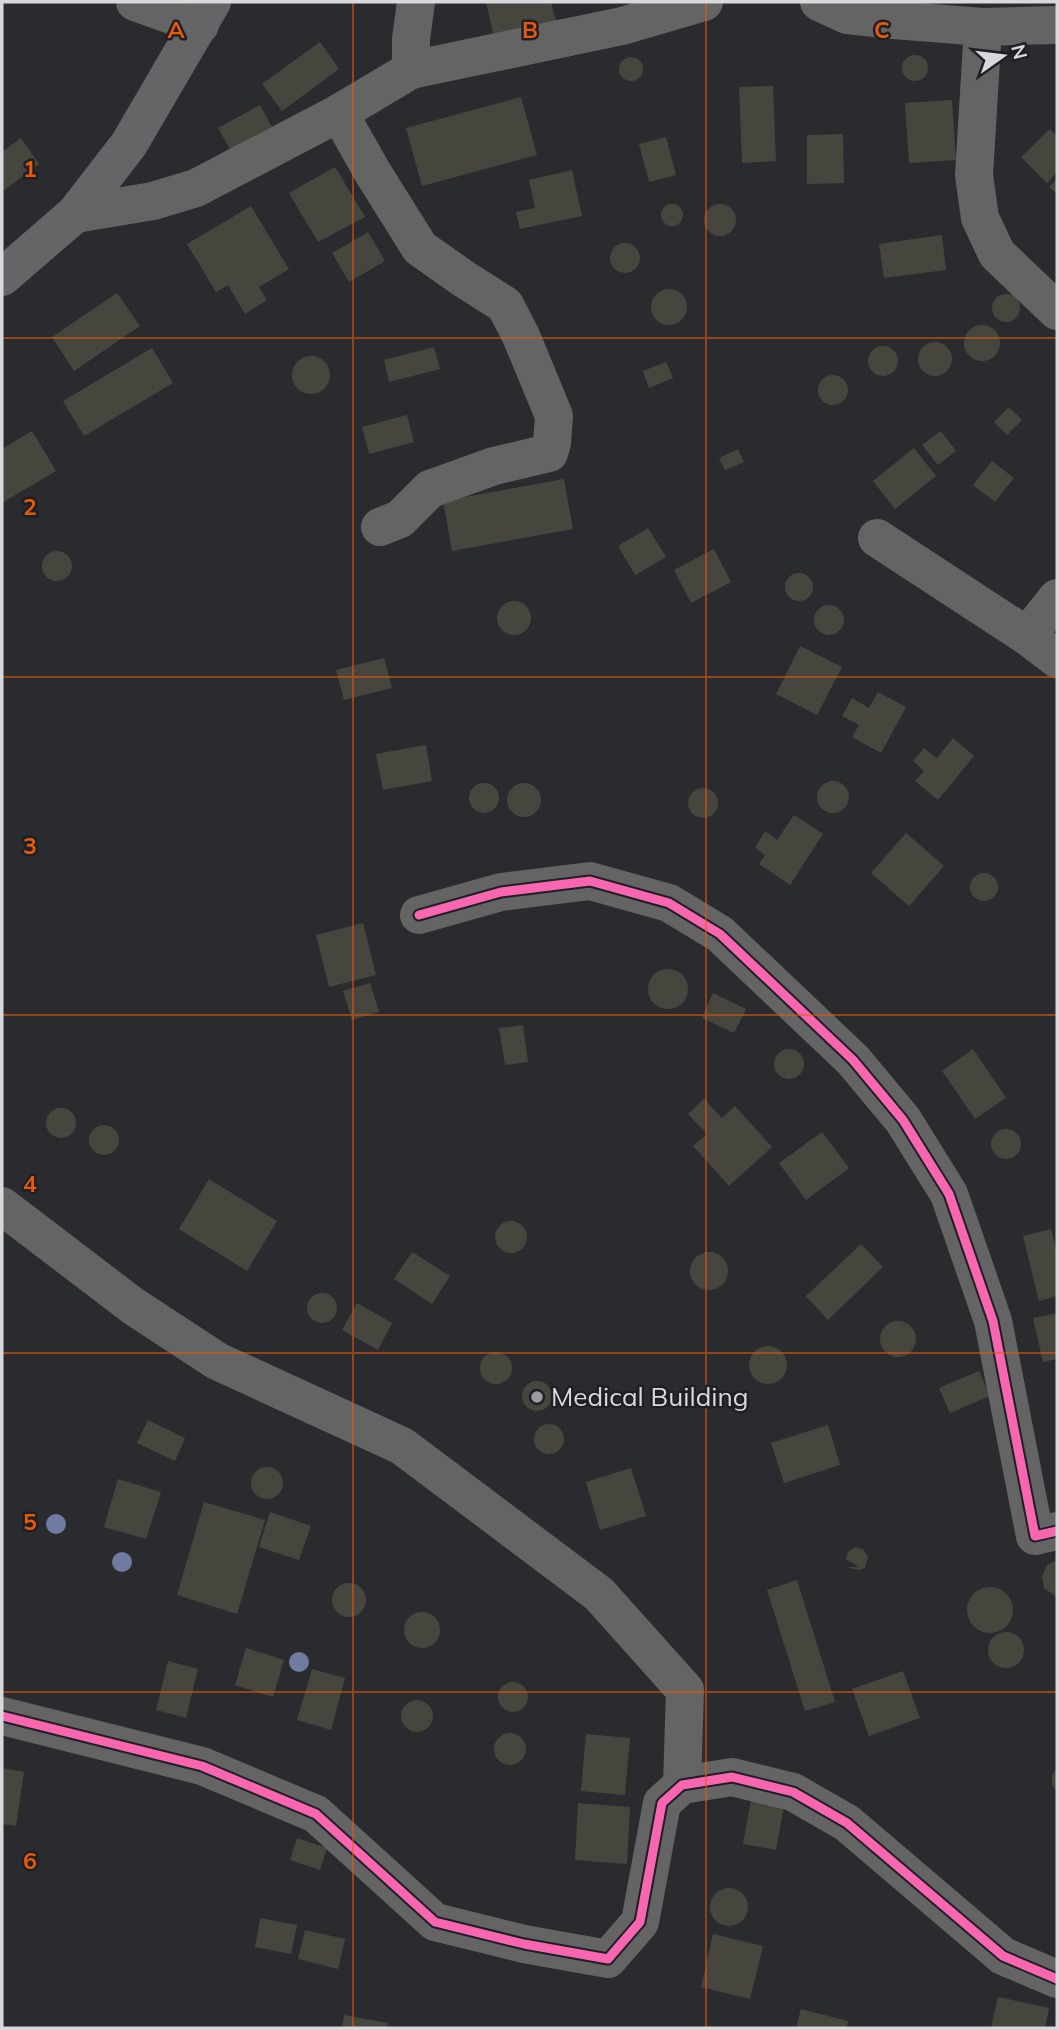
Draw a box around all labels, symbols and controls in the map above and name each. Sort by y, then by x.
text: A [167,15,185,44]
text: B [522,15,538,44]
text: C [874,15,890,44]
north arrow [968,21,1038,91]
text: N [1006,42,1033,62]
text: 1 [23,154,37,183]
text: 2 [23,492,37,521]
text: 3 [23,831,37,860]
text: 4 [23,1169,37,1198]
place label: Medical Building [551,1380,748,1413]
marker: Medical Building [529,1389,545,1405]
text: 5 [23,1507,37,1536]
text: 6 [23,1846,37,1875]

